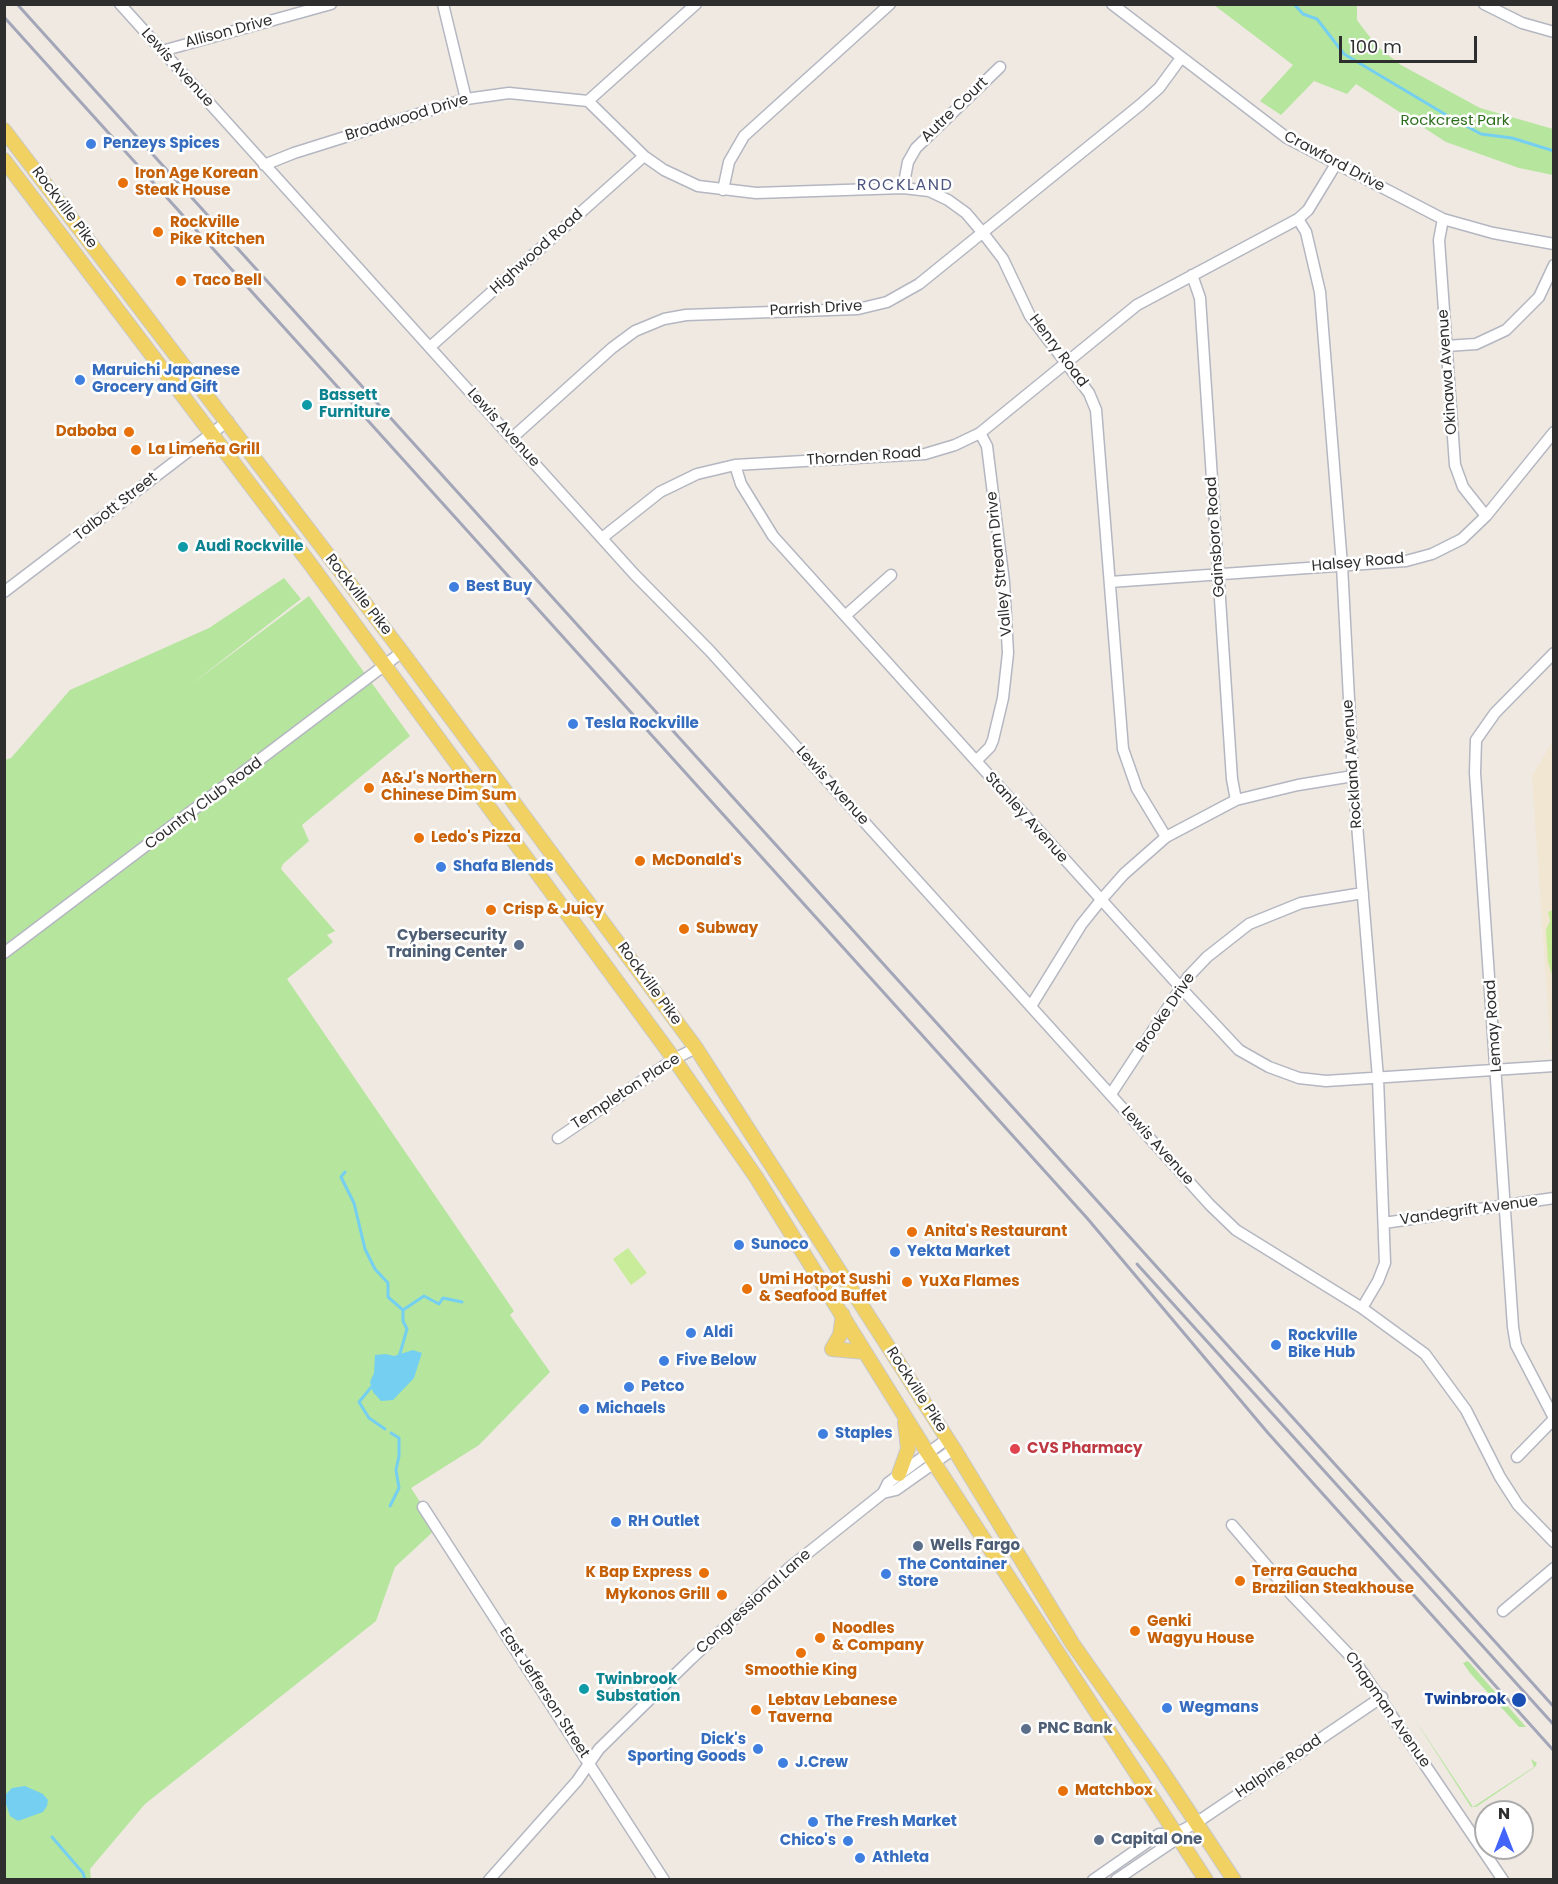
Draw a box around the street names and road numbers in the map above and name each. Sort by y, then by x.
street label: Allison Drive [183,12,275,52]
street label: Lewis Avenue [137,25,217,111]
street label: Autre Court [918,74,992,146]
street label: Broadwood Drive [343,91,471,145]
street label: Crawford Drive [1281,128,1387,196]
street label: Rockville Pike [27,164,101,252]
street label: Highwood Road [487,206,587,298]
street label: Parrish Drive [769,298,863,320]
street label: Okinawa Avenue [1435,309,1461,435]
street label: Henry Road [1025,311,1091,391]
street label: Lewis Avenue [463,385,543,471]
street label: Thornden Road [806,444,922,470]
street label: Talbott Street [71,469,161,545]
street label: Gainsboro Road [1203,476,1229,598]
street label: Valley Stream Drive [983,491,1017,637]
street label: Halsey Road [1311,550,1405,576]
street label: Rockville Pike [321,551,395,639]
street label: Rockland Avenue [1340,699,1366,829]
street label: Lewis Avenue [792,743,872,829]
street label: Country Club Road [142,754,266,854]
street label: Stanley Avenue [981,769,1071,867]
street label: Rockville Pike [613,939,685,1029]
street label: Brooke Drive [1133,970,1199,1056]
street label: Lemay Road [1482,979,1506,1073]
street label: Templeton Place [568,1050,684,1134]
street label: Lewis Avenue [1117,1103,1197,1189]
street label: Vandegrift Avenue [1399,1192,1539,1230]
street label: Rockville Pike [882,1344,950,1436]
street label: Congressional Lane [693,1546,815,1658]
street label: East Jefferson Street [495,1624,593,1762]
street label: Chapman Avenue [1340,1649,1434,1771]
street label: Halpine Road [1233,1732,1325,1802]

